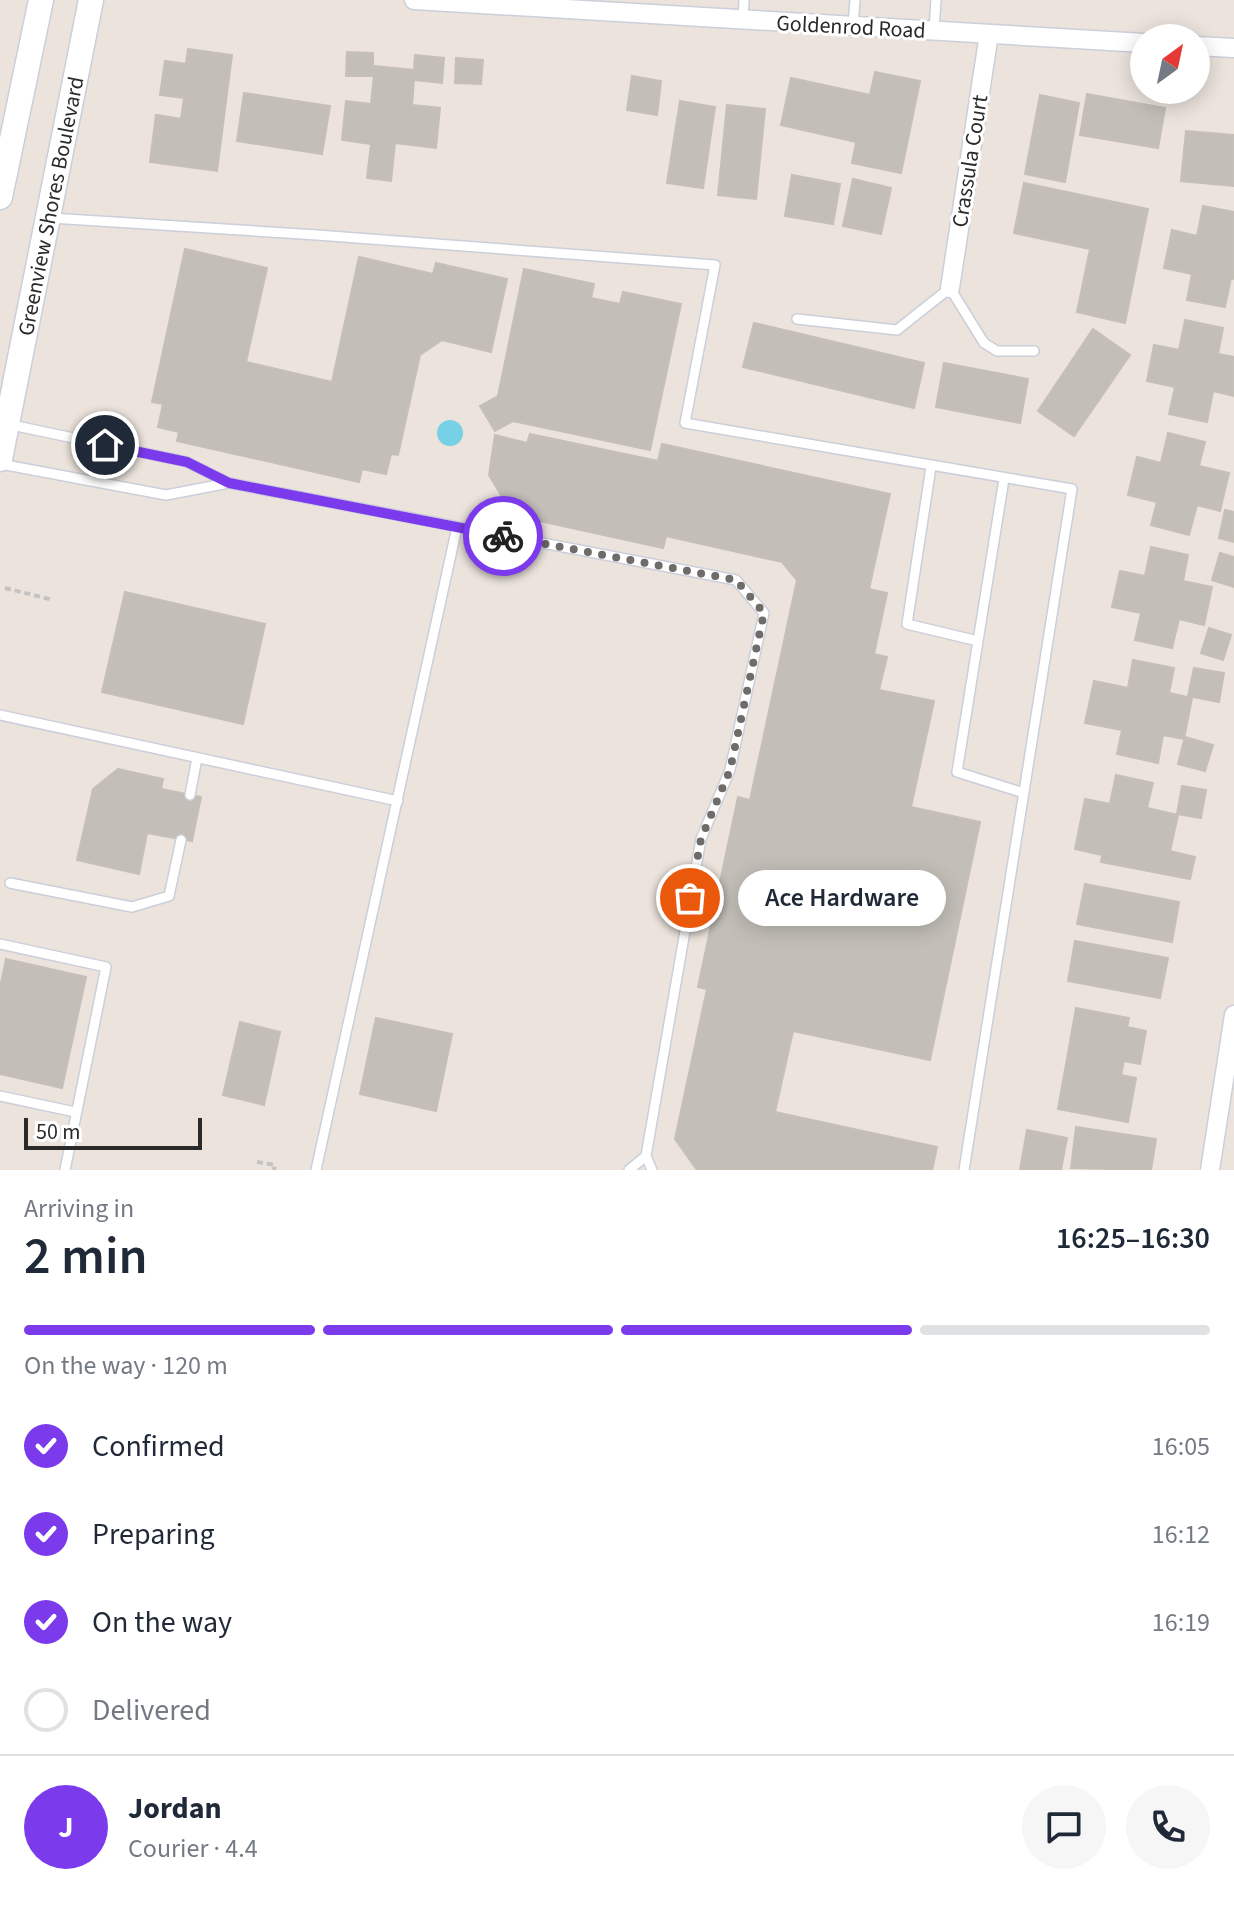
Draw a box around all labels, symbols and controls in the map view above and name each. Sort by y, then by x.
street label: Goldenrod Road [775,7,926,47]
north arrow [1130,24,1210,104]
map controls [1130,24,1210,104]
street label: Greenview Shores Boulevard [10,74,92,338]
street label: Crassula Court [944,92,996,230]
pin [71,411,139,479]
icon: home [83,423,127,467]
courier [463,496,543,576]
icon: bike [481,514,525,558]
pin [656,864,724,932]
callout: Ace Hardware [738,870,946,926]
icon: bag [668,876,712,920]
text: Ace Hardware [765,879,919,916]
scale bar [24,1114,202,1150]
text: 50 m [36,1116,81,1148]
text: Arriving in [24,1190,134,1227]
text: 16:25–16:30 [1056,1217,1210,1260]
text: 2 min [24,1220,148,1294]
text: On the way · 120 m [24,1347,228,1384]
icon: check [24,1424,68,1468]
text: Confirmed [92,1425,225,1468]
text: 16:05 [1152,1428,1210,1465]
icon: check [24,1512,68,1556]
text: Preparing [92,1513,215,1556]
text: 16:12 [1152,1516,1210,1553]
icon: check [24,1600,68,1644]
text: On the way [92,1601,232,1644]
text: 16:19 [1152,1604,1210,1641]
text: Delivered [92,1689,211,1732]
button: chat [1022,1785,1106,1869]
button: phone [1126,1785,1210,1869]
text: Jordan [128,1787,222,1830]
text: J [58,1806,74,1849]
text: Courier · 4.4 [128,1830,258,1867]

